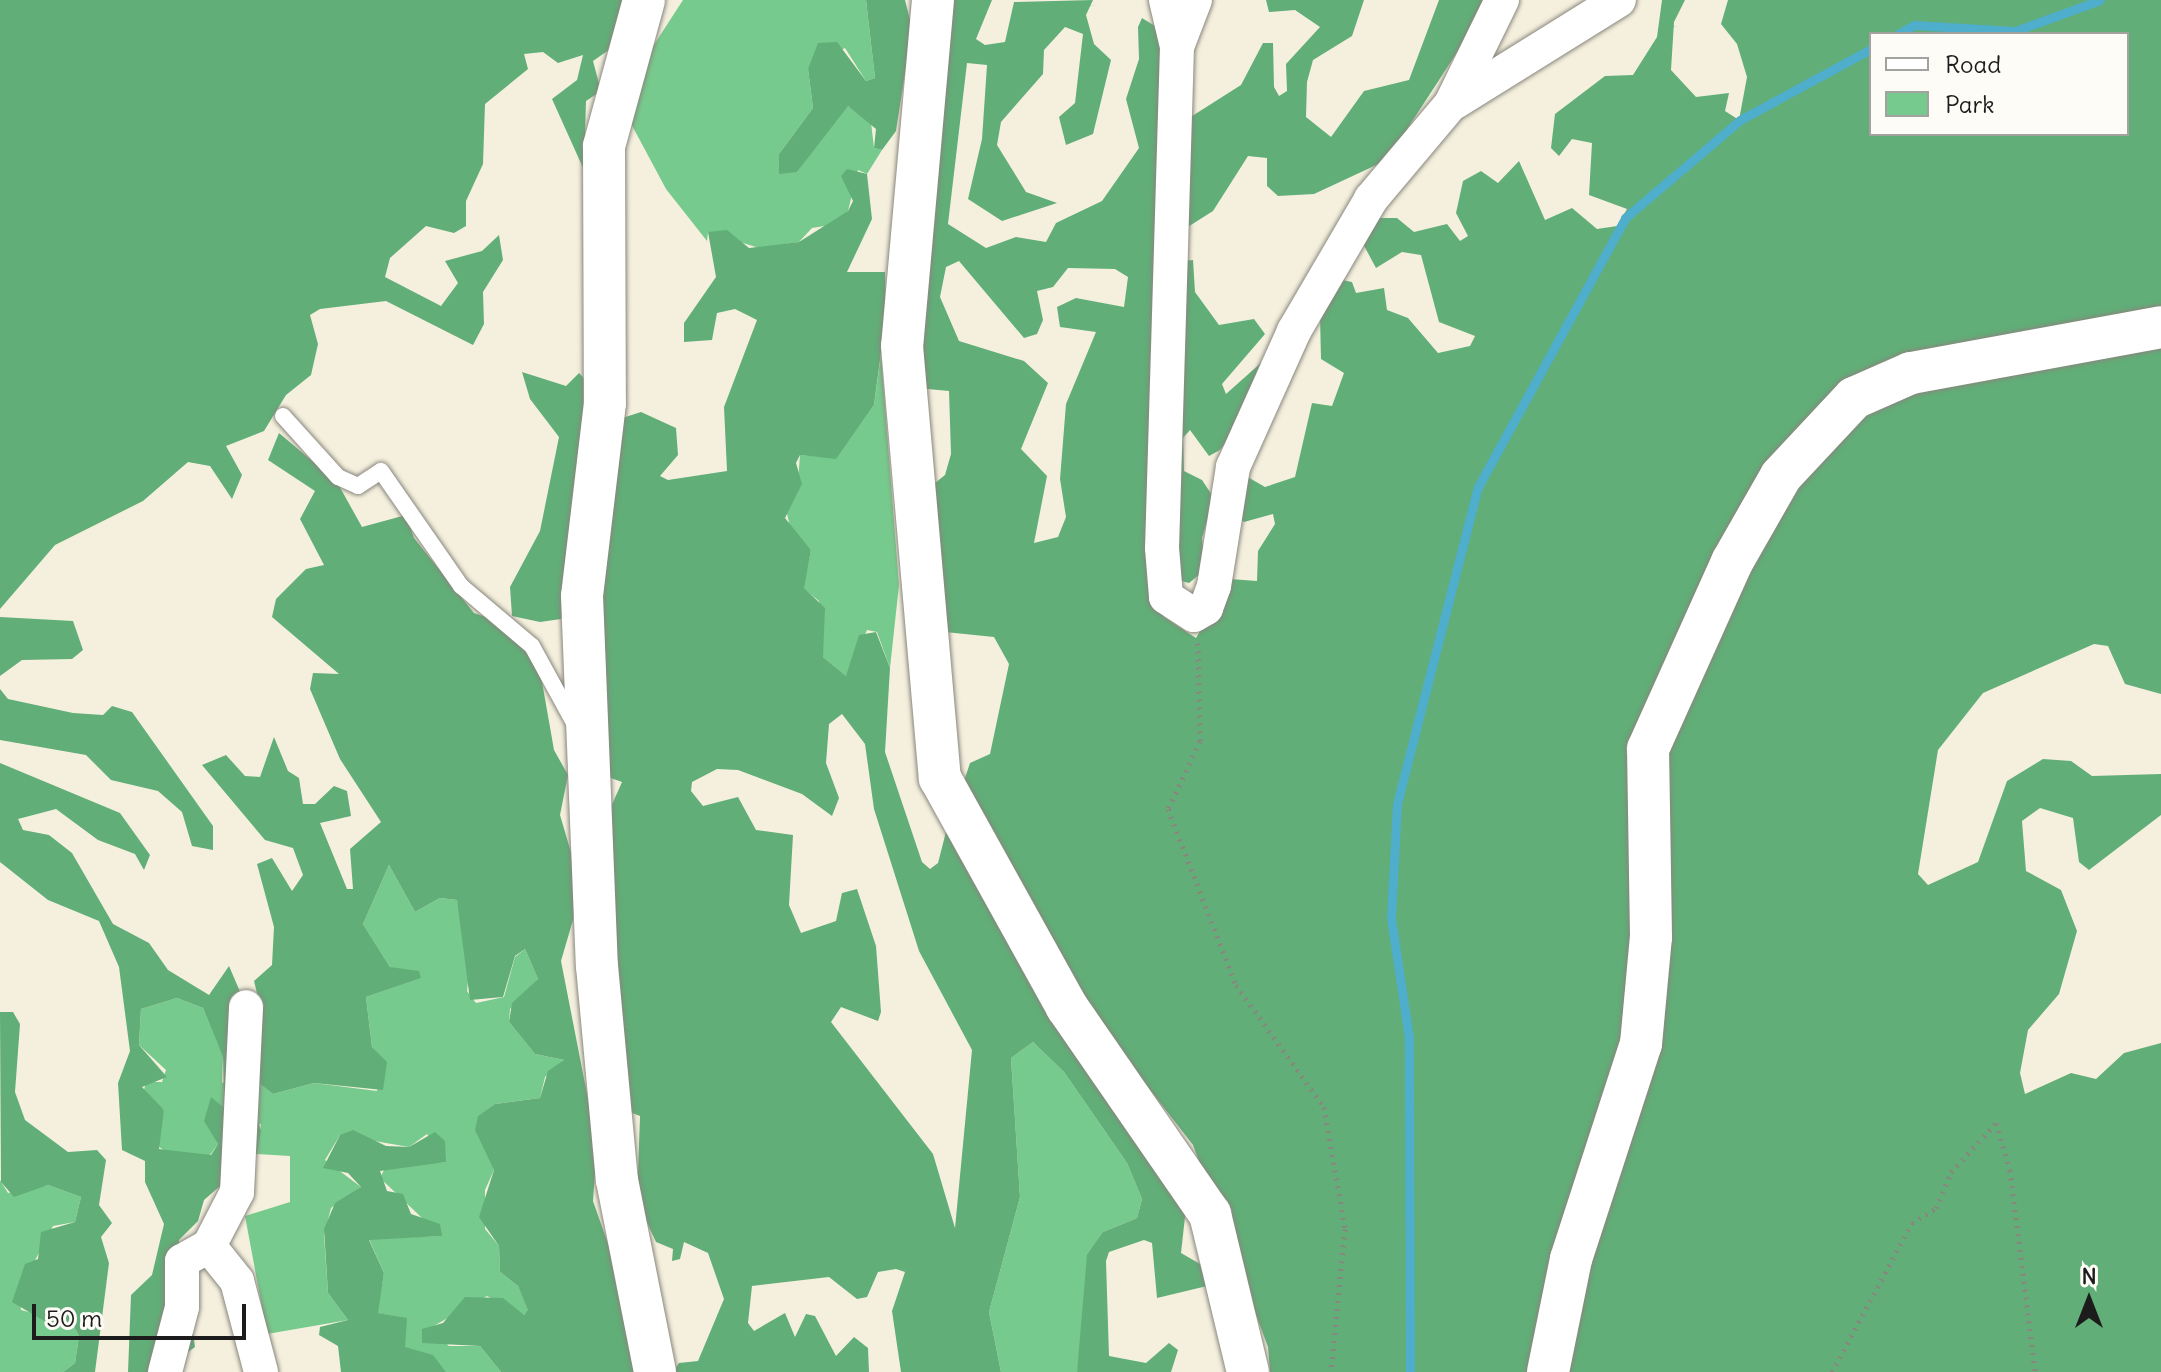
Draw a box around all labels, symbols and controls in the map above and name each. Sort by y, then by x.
legend [1869,32,2129,136]
text: Road [1945,49,2001,79]
text: Park [1945,89,1995,119]
north arrow [2049,1260,2129,1340]
text: N [2081,1262,2097,1290]
scale bar [36,1288,250,1338]
text: 50 m [46,1303,102,1333]

